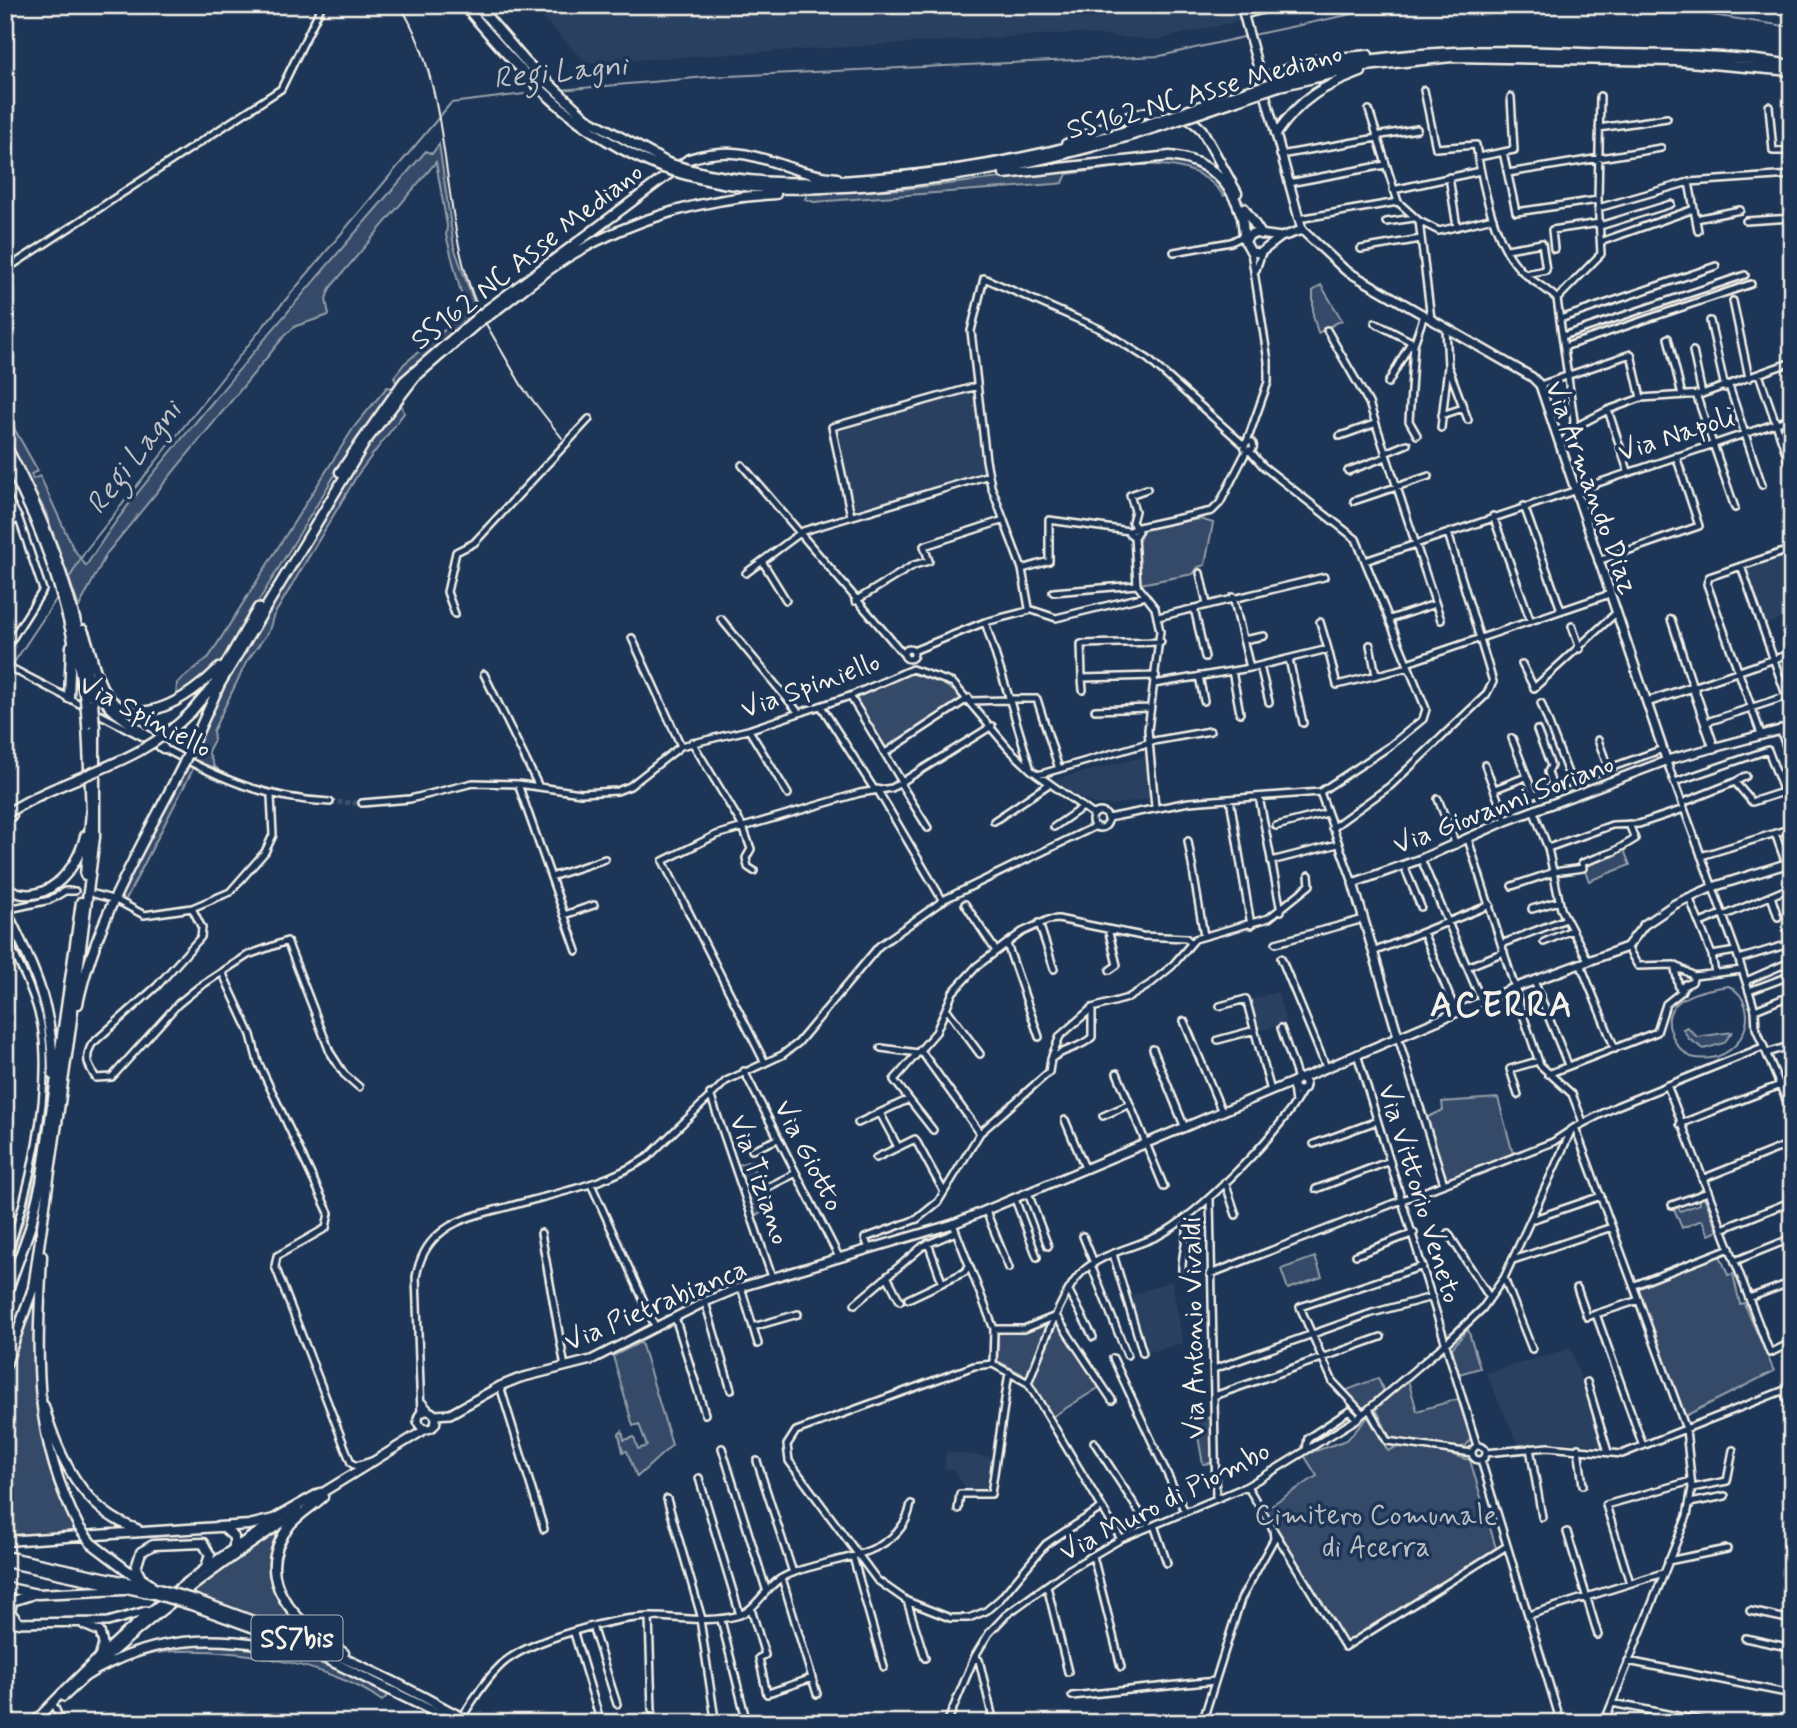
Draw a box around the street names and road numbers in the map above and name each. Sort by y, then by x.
street label: SS162 NC Asse Mediano [1063,35,1347,149]
street label: SS162 NC Asse Mediano [404,155,651,359]
street label: Via Armando Diaz [1535,376,1647,600]
street label: Via Napoli [1614,399,1740,472]
street label: Via Spiniello [736,644,886,729]
street label: Via Spiniello [72,667,218,768]
street label: Via Giovanni Soriano [1388,746,1620,865]
street label: Via Vittorio Veneto [1368,1080,1470,1308]
street label: Via Giotto [764,1094,852,1218]
street label: Via Tiziano [719,1110,798,1250]
street label: Via Antonio Vivaldi [1174,1216,1215,1440]
street label: Via Pietrabianca [559,1251,753,1361]
street label: Via Muro di Piombo [1053,1433,1277,1571]
road number: SS7bis [252,1616,342,1660]

